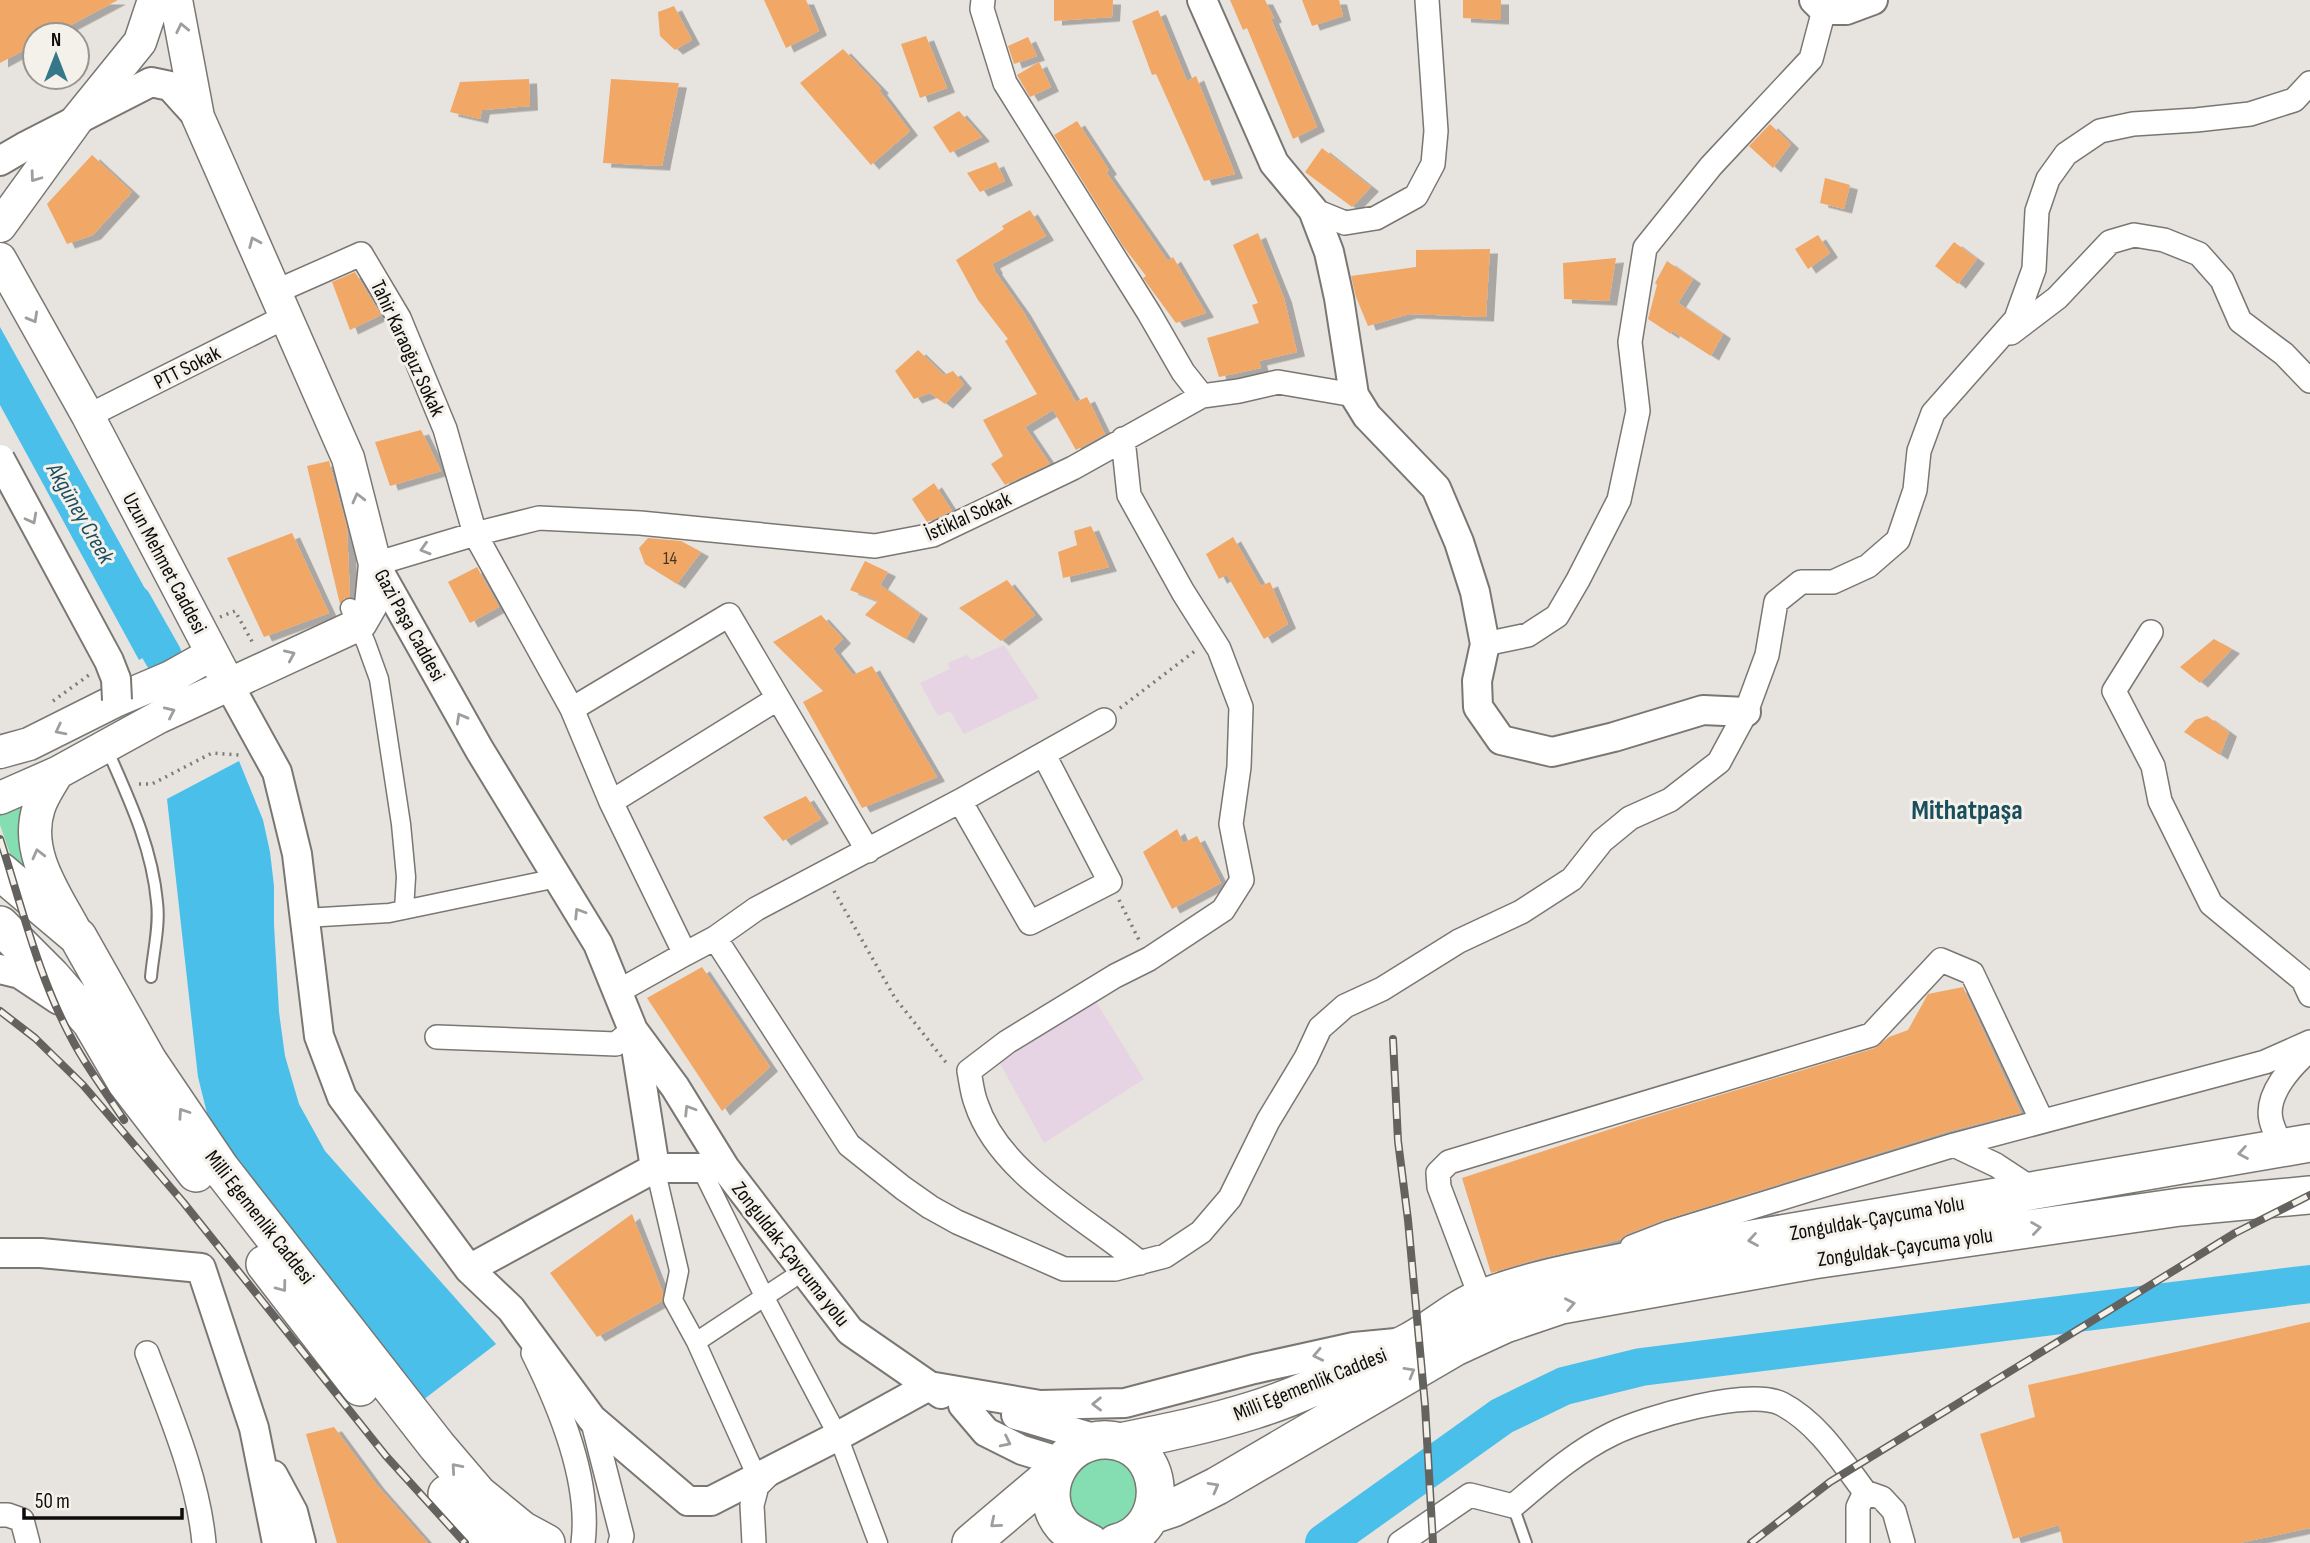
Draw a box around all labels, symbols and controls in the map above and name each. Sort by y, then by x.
north arrow [21,21,91,91]
one-way arrow [175,22,190,34]
text: N [51,29,61,52]
one-way arrow [31,169,43,182]
one-way arrow [248,237,262,249]
street label: Tahir Karaoğuz Sokak [365,276,450,420]
one-way arrow [25,311,38,324]
street label: PTT Sokak [150,340,225,395]
water label: Akgüney Creek [40,457,121,570]
street label: İstiklal Sokak [921,486,1015,546]
street label: Uzun Mehmet Caddesi [117,489,212,638]
one-way arrow [352,492,366,504]
one-way arrow [24,512,38,524]
one-way arrow [419,540,431,555]
house number: 14 [663,548,677,569]
street label: Gazi Paşa Caddesi [369,565,451,686]
one-way arrow [284,650,296,664]
one-way arrow [163,706,176,720]
one-way arrow [456,713,469,725]
one-way arrow [55,721,67,735]
district label: Mithatpaşa [1911,794,2023,827]
one-way arrow [32,848,46,860]
one-way arrow [574,907,587,920]
one-way arrow [684,1105,697,1118]
one-way arrow [178,1108,191,1121]
street label: Milli Egemenlik Caddesi [200,1145,320,1289]
one-way arrow [2237,1145,2249,1160]
street label: Zonguldak-Çaycuma yolu [726,1177,855,1332]
street label: Zonguldak-Çaycuma Yolu [1788,1191,1966,1246]
one-way arrow [2030,1220,2042,1235]
street label: Zonguldak-Çaycuma yolu [1816,1223,1994,1272]
one-way arrow [1747,1232,1759,1247]
one-way arrow [274,1279,287,1292]
one-way arrow [1564,1297,1576,1312]
street label: Milli Egemenlik Caddesi [1230,1342,1390,1427]
one-way arrow [1312,1346,1324,1361]
one-way arrow [1403,1367,1415,1380]
one-way arrow [1091,1396,1102,1412]
one-way arrow [999,1434,1012,1448]
one-way arrow [452,1464,464,1477]
scale bar [24,1476,182,1520]
one-way arrow [1206,1482,1219,1495]
text: 50 m [35,1489,70,1514]
one-way arrow [990,1515,1003,1527]

